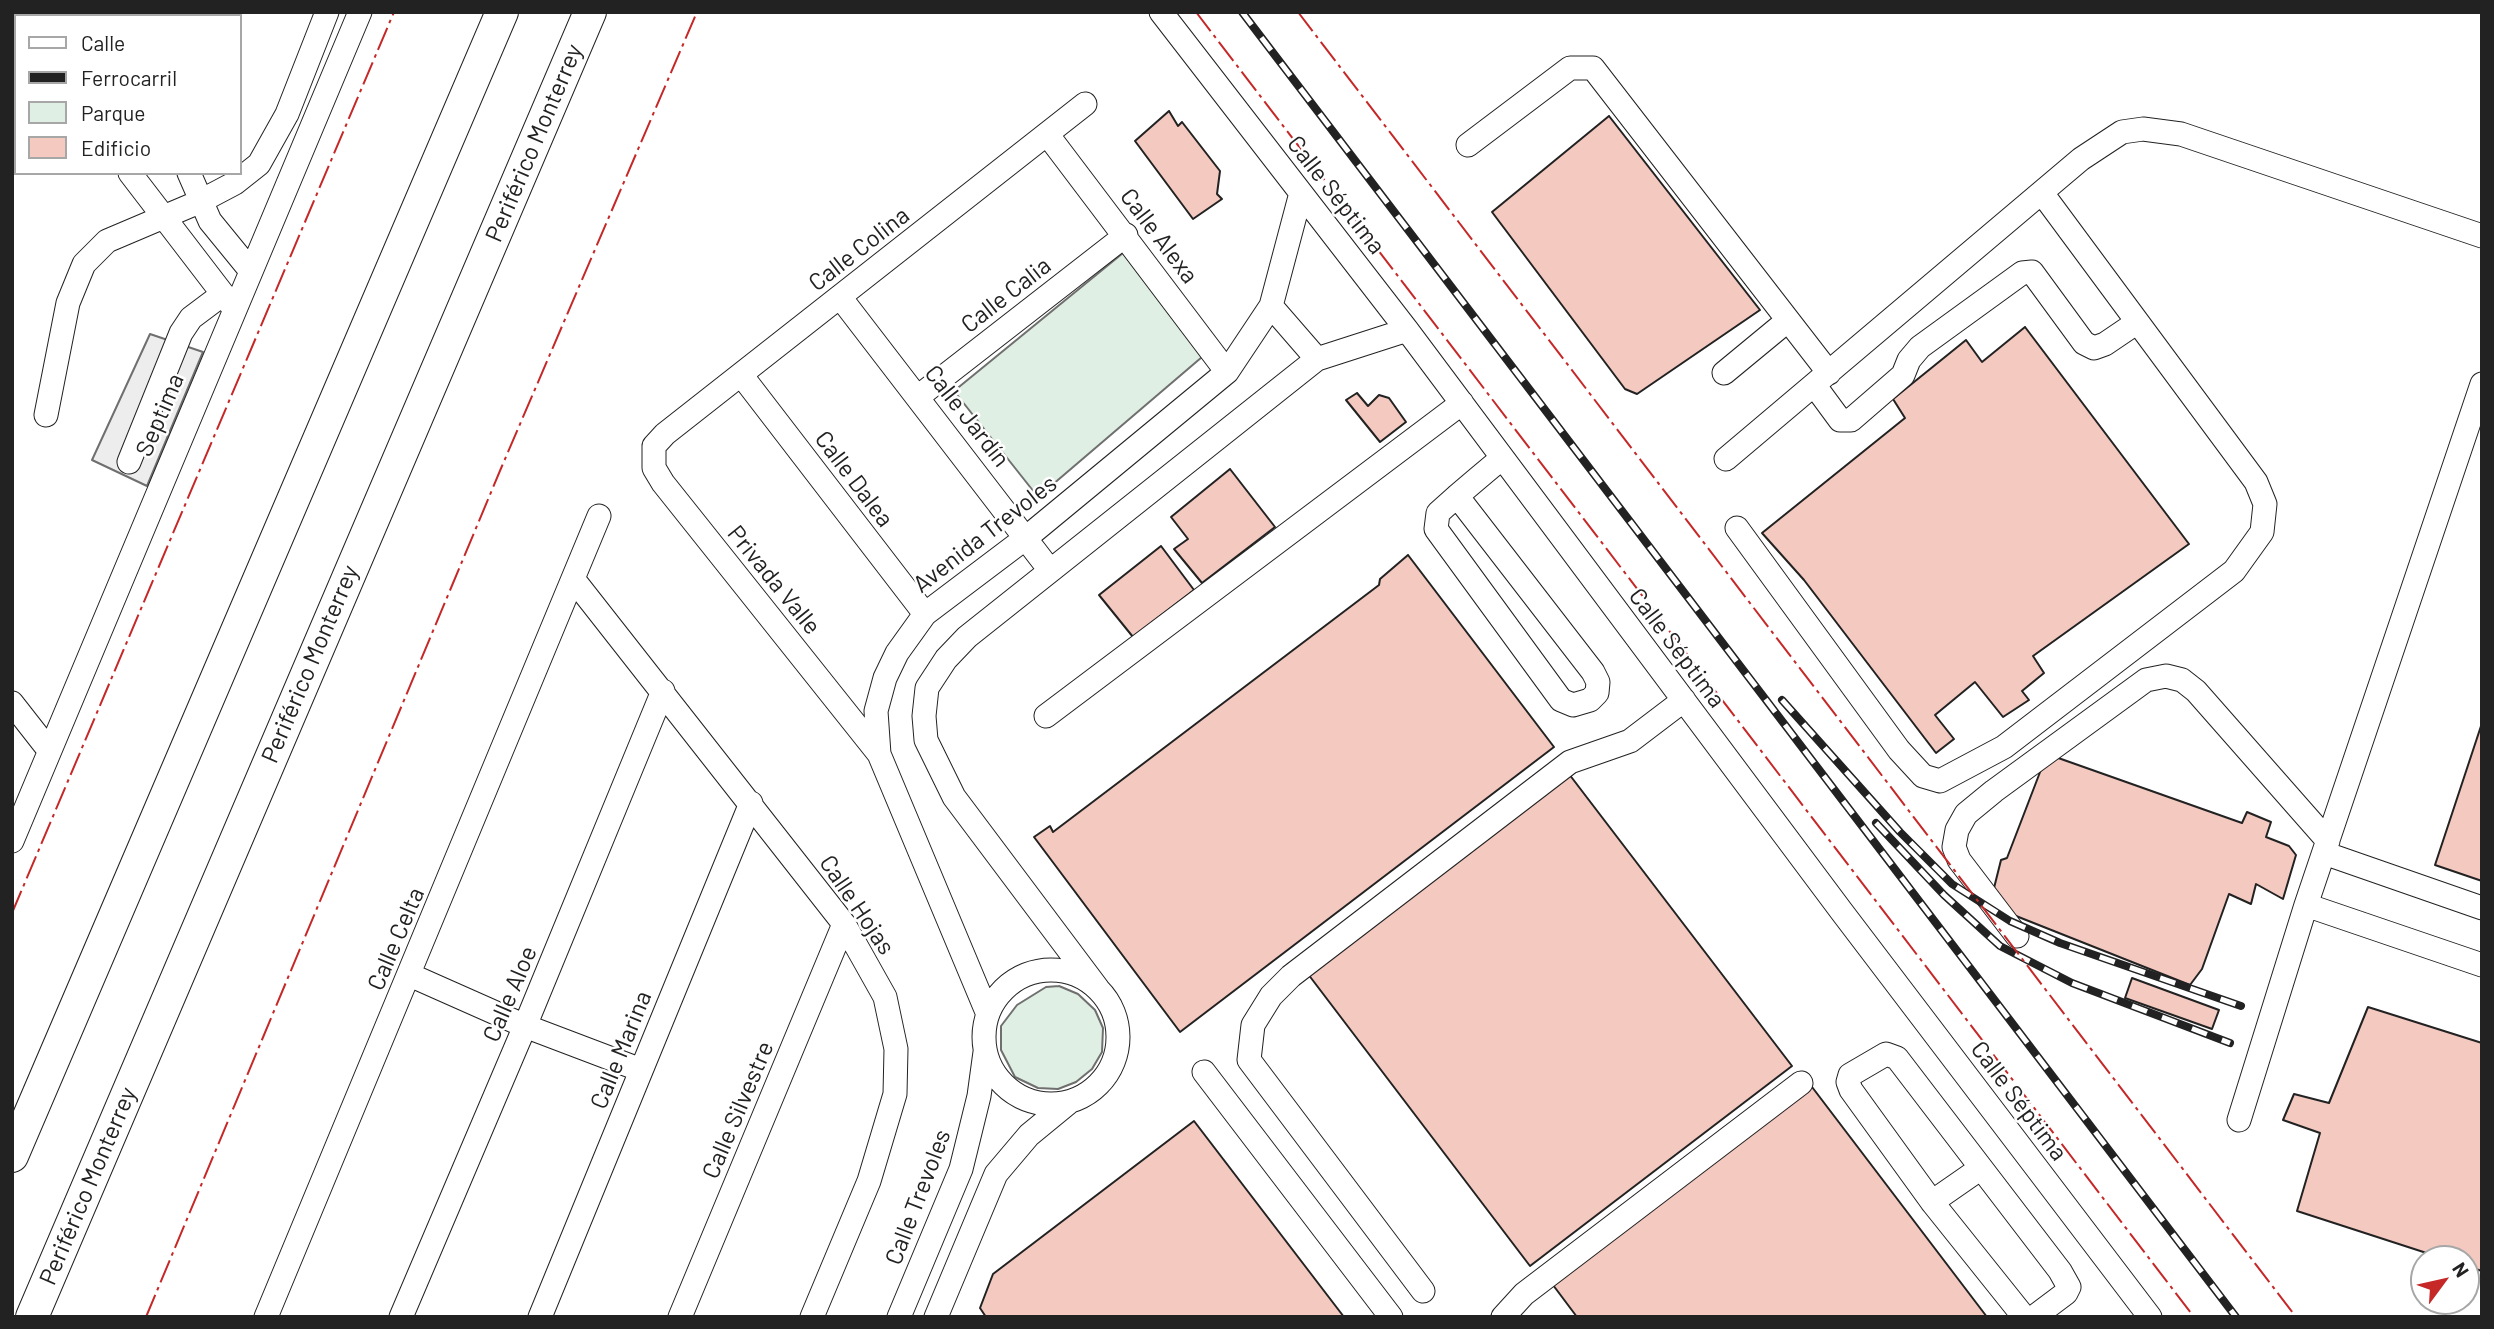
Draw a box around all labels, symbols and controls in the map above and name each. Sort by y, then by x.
legend [14,14,242,175]
text: Calle [81,30,125,55]
street label: Periférico Monterrey [479,40,589,246]
text: Ferrocarril [81,65,177,90]
text: Parque [81,100,146,125]
street label: Calle Séptima [1281,130,1391,260]
text: Edificio [81,135,151,160]
street label: Calle Alexa [1114,183,1204,289]
street label: Calle Colina [803,201,915,297]
street label: Calle Calia [955,251,1057,339]
street label: Calle Jardín [918,359,1016,473]
street label: Septima [130,369,190,461]
street label: Calle Dalea [809,425,899,533]
street label: Avenida Trevoles [908,469,1062,599]
street label: Privada Valle [721,520,827,640]
street label: Periférico Monterrey [255,561,365,767]
street label: Calle Séptima [1623,583,1731,713]
street label: Calle Hojas [813,850,901,960]
street label: Calle Celta [361,883,431,995]
street label: Calle Aloe [477,942,543,1046]
street label: Calle Marina [584,987,658,1113]
street label: Calle Séptima [1965,1036,2073,1166]
street label: Calle Silvestre [696,1037,780,1183]
street label: Periférico Monterrey [33,1083,143,1289]
street label: Calle Trevoles [879,1125,957,1269]
north arrow [2410,1245,2480,1315]
text: N [2448,1258,2474,1281]

